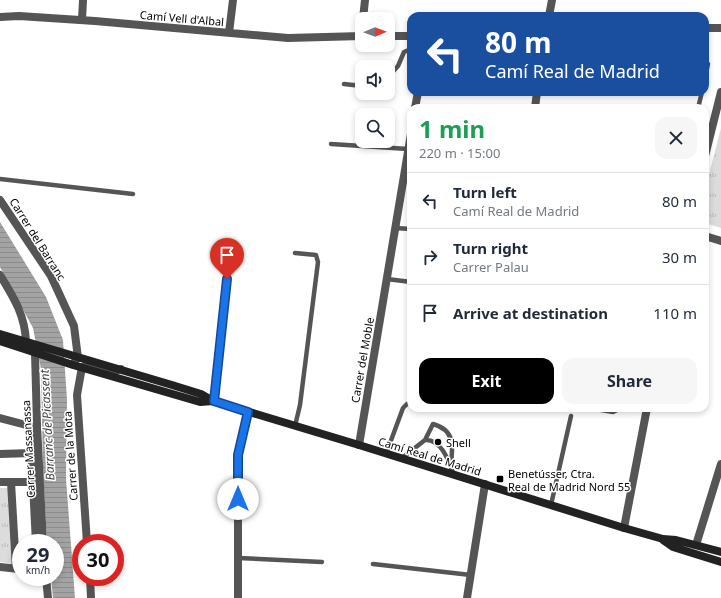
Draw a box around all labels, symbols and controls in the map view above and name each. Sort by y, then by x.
street label: Camí Vell d'Albal [139,7,225,29]
north arrow [355,12,395,52]
map controls [355,12,395,148]
text: 80 m [485,23,552,61]
icon: left [419,28,471,80]
text: Camí Real de Madrid [485,59,660,83]
button: sound [355,60,395,100]
button: search [355,108,395,148]
text: 1 min [419,112,485,145]
button: close [655,117,697,159]
text: 220 m · 15:00 [419,144,500,162]
text: Turn left [453,182,517,202]
icon: left [419,190,441,212]
text: 80 m [662,191,697,211]
street label: Carrer del Barranc [7,195,69,283]
text: Camí Real de Madrid [453,202,579,220]
pin [210,238,244,279]
text: Turn right [453,238,528,258]
icon: arrive [216,244,238,266]
icon: right [419,246,441,268]
text: 30 m [662,247,697,267]
text: Carrer Palau [453,258,529,276]
icon: arrive [419,302,441,324]
text: Arrive at destination [453,303,608,323]
text: 110 m [653,303,697,323]
street label: Carrer del Moble [347,316,377,404]
button: Exit [419,358,554,404]
button: Share [562,358,697,404]
water label: Barranc de Picassent [36,368,58,481]
street label: Carrer Massanassa [18,400,38,498]
street label: Carrer de la Mota [59,411,81,501]
street label: Camí Real de Madrid [377,433,483,479]
place label: Shell [446,435,471,450]
marker: Shell [433,437,443,447]
place label: Benetússer, Ctra. Real de Madrid Nord 55 [508,466,630,494]
marker: Benetússer, Ctra. Real de Madrid Nord 55 [495,474,505,484]
position arrow [217,478,259,520]
speed limit sign: 30 [72,534,124,586]
text: 29 [27,541,49,568]
text: km/h [26,563,50,577]

